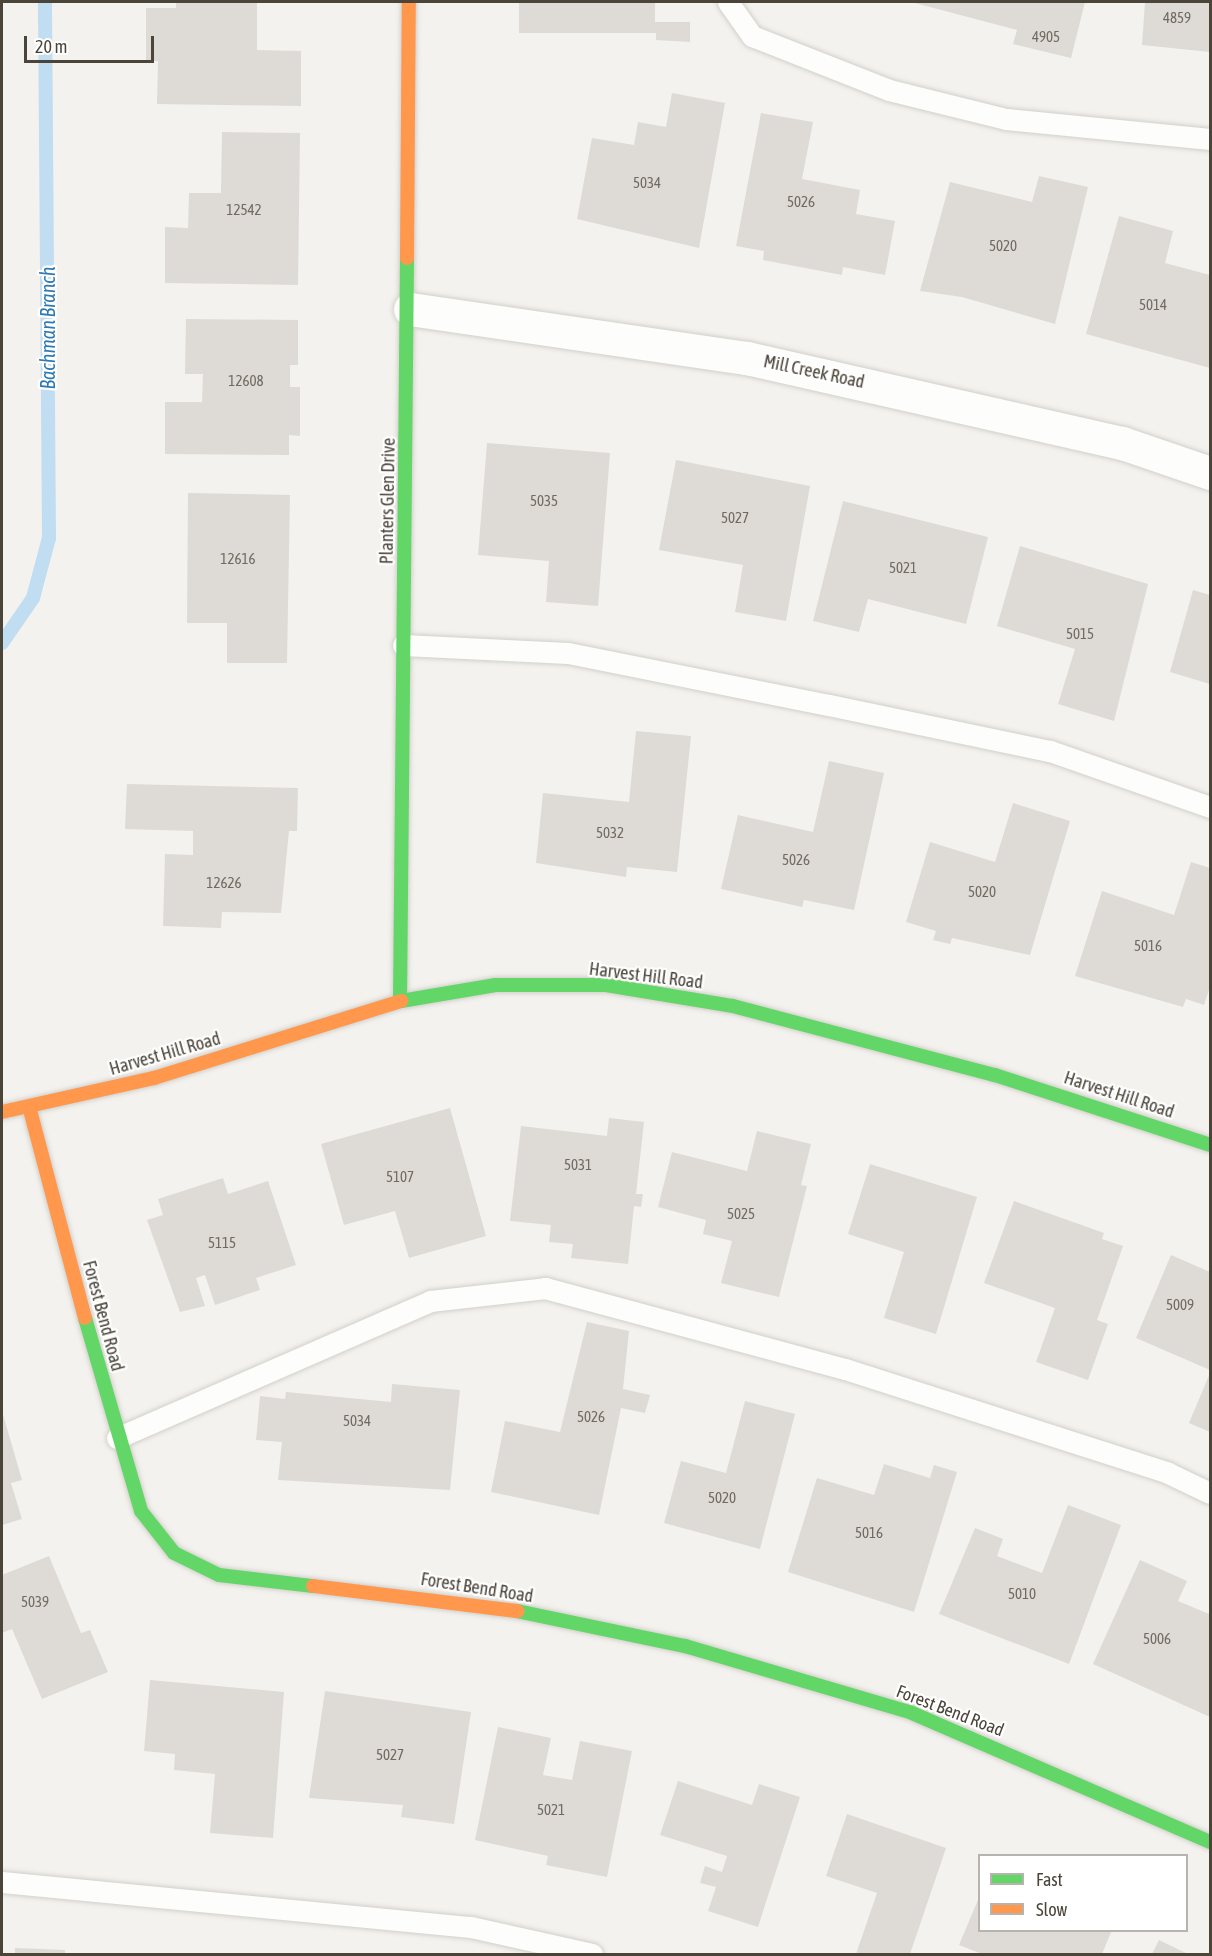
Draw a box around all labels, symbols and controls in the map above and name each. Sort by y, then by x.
house number: 4859 [1163,9,1191,27]
scale bar [27,24,158,62]
house number: 4905 [1032,28,1060,46]
text: 20 m [35,36,67,57]
house number: 5034 [633,174,661,192]
house number: 5026 [787,193,815,211]
house number: 12542 [226,201,262,219]
house number: 5020 [989,237,1017,255]
water label: Bachman Branch [35,267,59,389]
house number: 5014 [1139,296,1167,314]
street label: Mill Creek Road [762,351,866,393]
house number: 12608 [228,372,264,390]
street label: Planters Glen Drive [376,438,400,564]
house number: 5035 [530,492,558,510]
house number: 5027 [721,509,749,527]
house number: 12616 [220,550,256,568]
house number: 5021 [889,559,917,577]
house number: 5015 [1066,625,1094,643]
house number: 5032 [596,824,624,842]
house number: 5026 [782,851,810,869]
house number: 12626 [206,874,242,892]
house number: 5020 [968,883,996,901]
house number: 5016 [1134,937,1162,955]
street label: Harvest Hill Road [588,958,704,994]
street label: Harvest Hill Road [107,1028,223,1080]
street label: Harvest Hill Road [1061,1067,1177,1123]
house number: 5031 [564,1156,592,1174]
house number: 5107 [386,1168,414,1186]
house number: 5025 [727,1205,755,1223]
house number: 5115 [208,1234,236,1252]
street label: Forest Bend Road [78,1258,128,1374]
house number: 5009 [1166,1296,1194,1314]
house number: 5026 [577,1408,605,1426]
house number: 5034 [343,1412,371,1430]
house number: 5020 [708,1489,736,1507]
house number: 5016 [855,1524,883,1542]
street label: Forest Bend Road [419,1568,535,1608]
house number: 5010 [1008,1585,1036,1603]
house number: 5039 [21,1593,49,1611]
house number: 5006 [1143,1630,1171,1648]
street label: Forest Bend Road [893,1681,1007,1741]
house number: 5027 [376,1746,404,1764]
house number: 5021 [537,1801,565,1819]
legend [978,1854,1188,1932]
text: Fast [1036,1869,1063,1890]
text: Slow [1036,1899,1067,1920]

